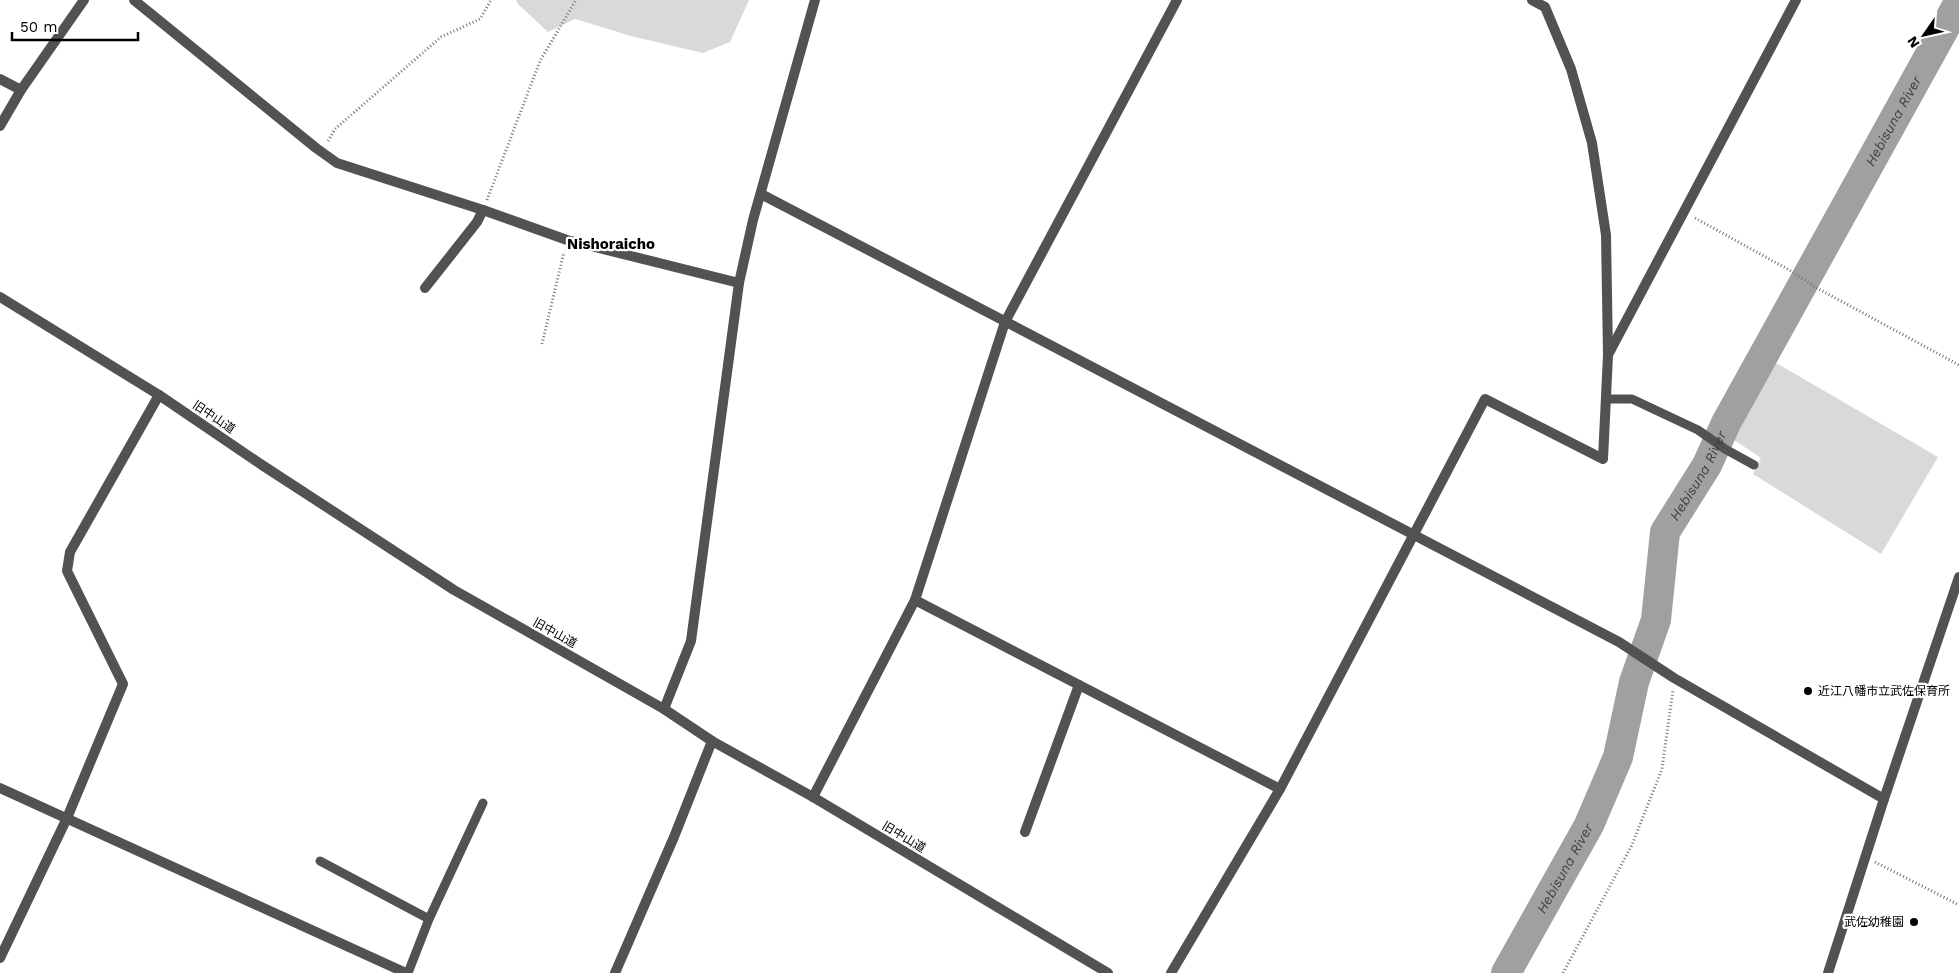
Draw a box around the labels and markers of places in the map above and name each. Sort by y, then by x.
place label: 近江八幡市立武佐保育所 [1818,684,1950,698]
marker: 近江八幡市立武佐保育所 [1802,685,1814,697]
place label: 武佐幼稚園 [1844,915,1904,929]
marker: 武佐幼稚園 [1908,916,1920,928]

